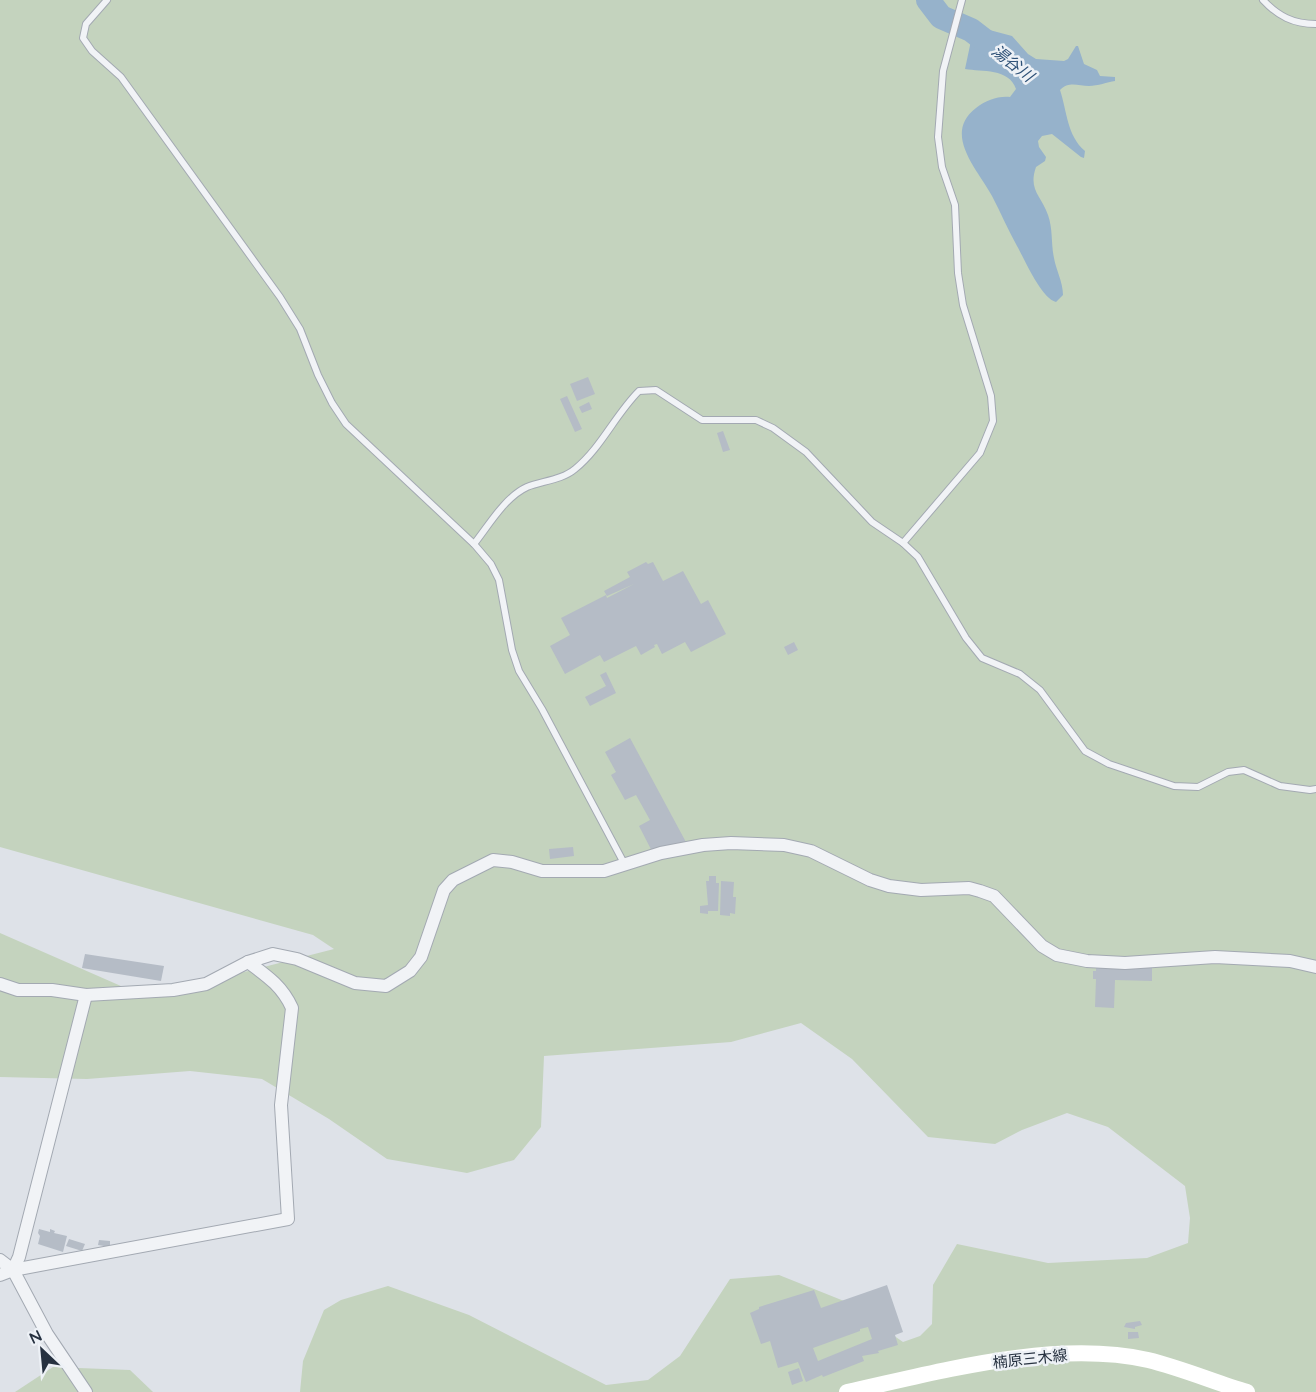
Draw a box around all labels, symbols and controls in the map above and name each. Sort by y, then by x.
water label: 湯谷川 [988,40,1040,87]
north arrow [12,1320,72,1380]
text: N [26,1325,45,1348]
street label: 楠原三木線 [992,1345,1068,1372]

